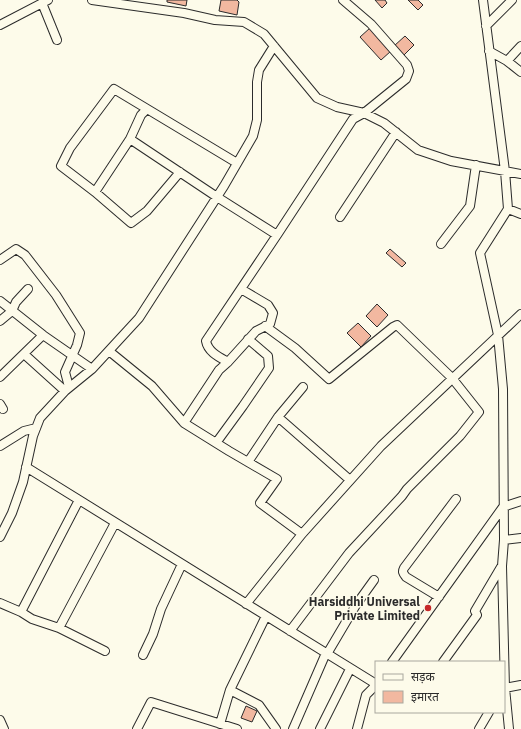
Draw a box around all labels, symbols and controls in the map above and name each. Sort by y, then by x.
place label: Harsiddhi Universal Private Limited [309,594,420,623]
marker: Harsiddhi Universal Private Limited [423,603,433,613]
legend [375,661,505,713]
text: सड़क [411,669,436,684]
text: इमारत [411,689,440,704]

